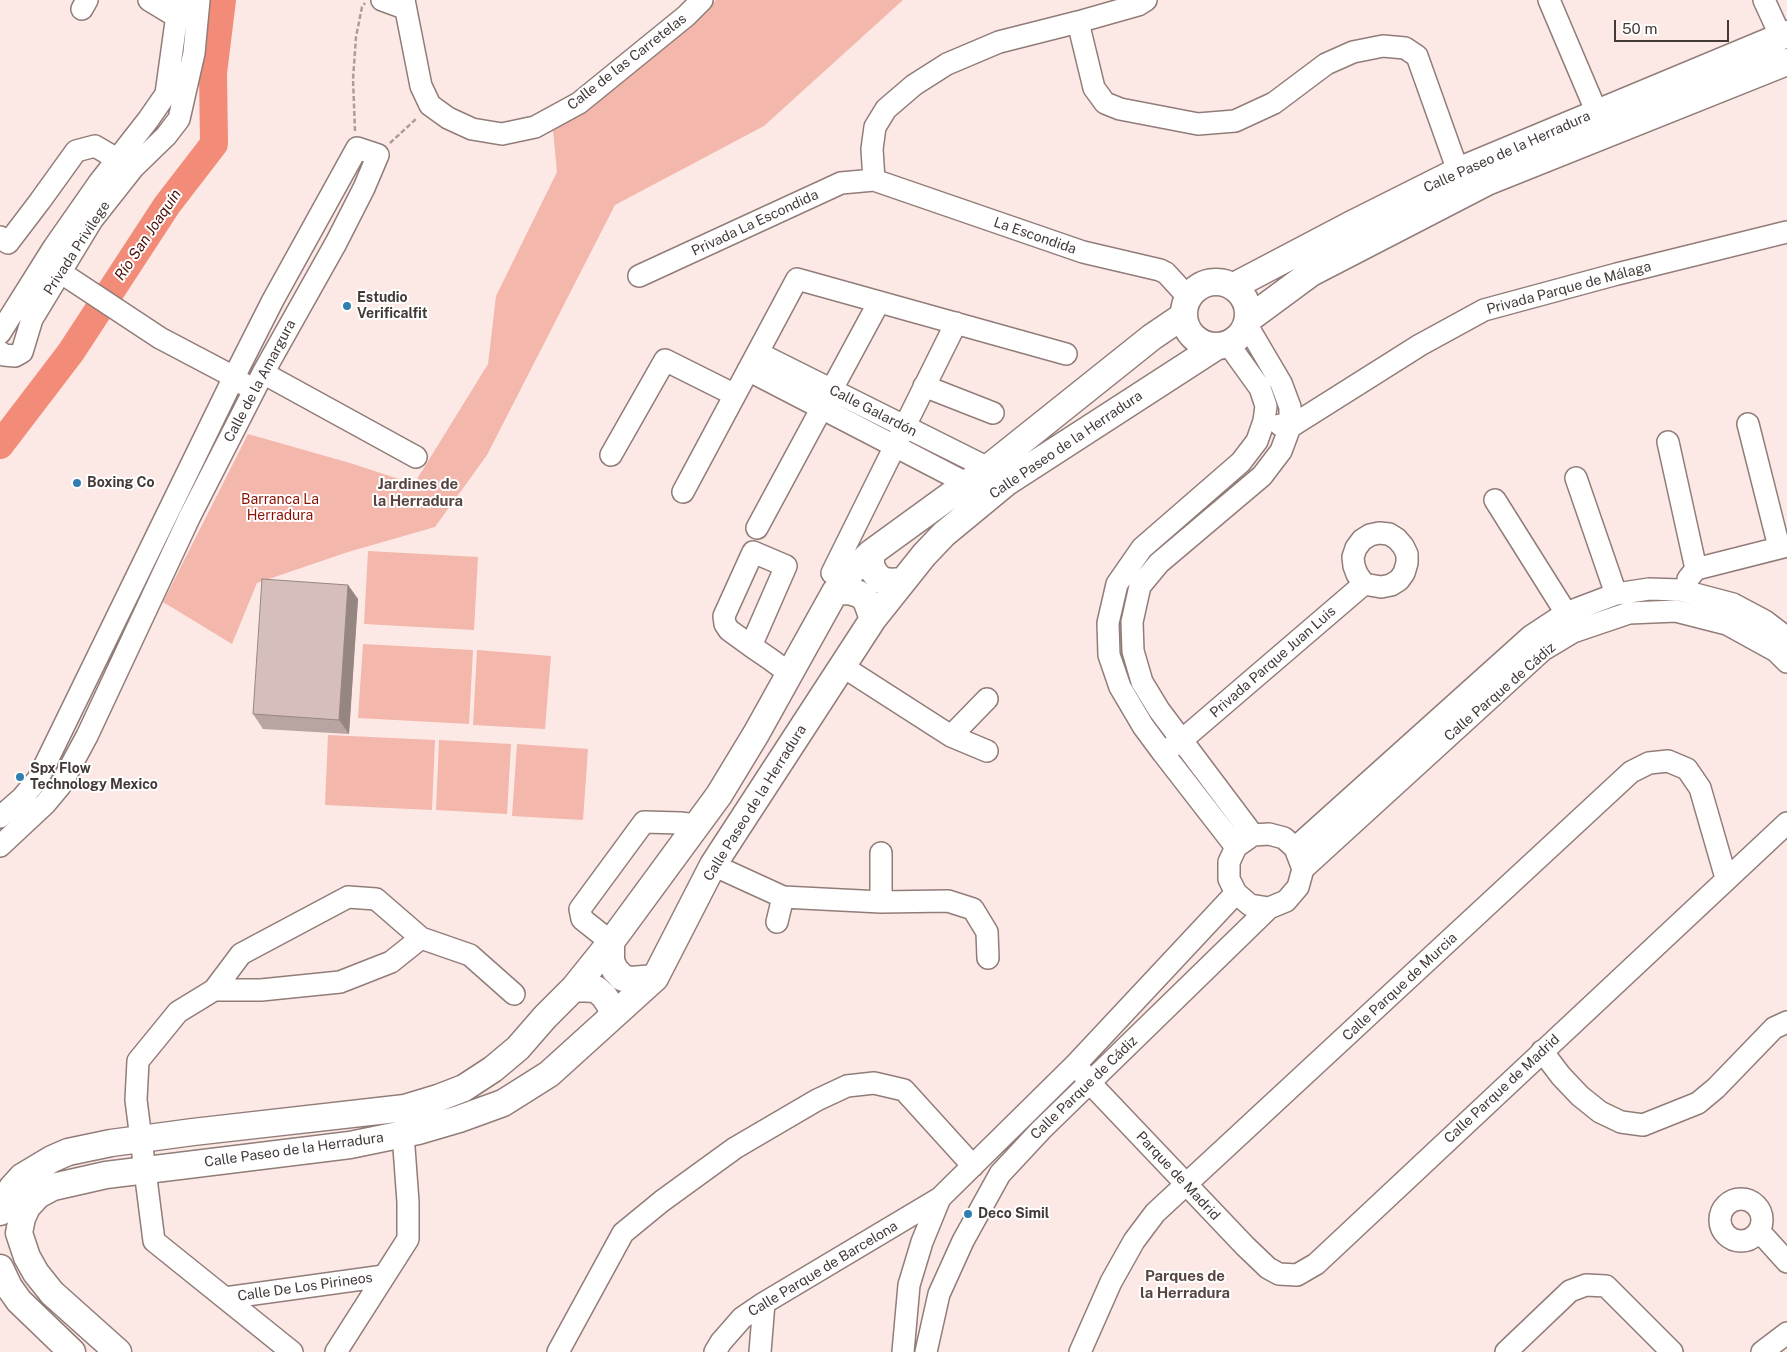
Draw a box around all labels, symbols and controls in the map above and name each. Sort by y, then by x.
street label: Calle de las Carretelas [564,10,690,114]
scale bar [1617,10,1732,42]
text: 50 m [1622,20,1657,37]
street label: Calle Paseo de la Herradura [1421,108,1593,196]
water label: Río San Joaquín [111,186,185,284]
street label: Privada La Escondida [689,186,821,260]
street label: Privada Privilege [40,198,114,298]
street label: La Escondida [992,214,1078,258]
street label: Privada Parque de Málaga [1485,258,1653,318]
place label: Estudio Verificalfit [357,290,428,322]
marker: Estudio Verificalfit [341,300,353,312]
street label: Calle de la Amargura [221,317,299,445]
street label: Calle Galardón [826,382,920,440]
street label: Calle Paseo de la Herradura [986,387,1146,503]
place label: Boxing Co [87,475,155,491]
district label: Jardines de la Herradura [373,475,463,510]
marker: Boxing Co [71,477,83,489]
park label: Barranca La Herradura [241,492,319,524]
street label: Privada Parque Juan Luis [1207,603,1339,721]
street label: Calle Parque de Cádiz [1441,639,1559,745]
street label: Calle Paseo de la Herradura [700,722,810,884]
place label: Spx Flow Technology Mexico [30,761,158,794]
marker: Spx Flow Technology Mexico [14,771,26,783]
street label: Calle Parque de Murcia [1339,930,1461,1044]
street label: Calle Parque de Madrid [1441,1031,1563,1147]
street label: Calle Parque de Cádiz [1027,1033,1141,1143]
street label: Parque de Madrid [1133,1128,1223,1224]
street label: Calle Paseo de la Herradura [203,1129,385,1171]
place label: Deco Simil [978,1206,1049,1222]
marker: Deco Simil [962,1208,974,1220]
street label: Calle Parque de Barcelona [745,1218,901,1320]
district label: Parques de la Herradura [1140,1267,1230,1302]
street label: Calle De Los Pirineos [236,1269,374,1305]

